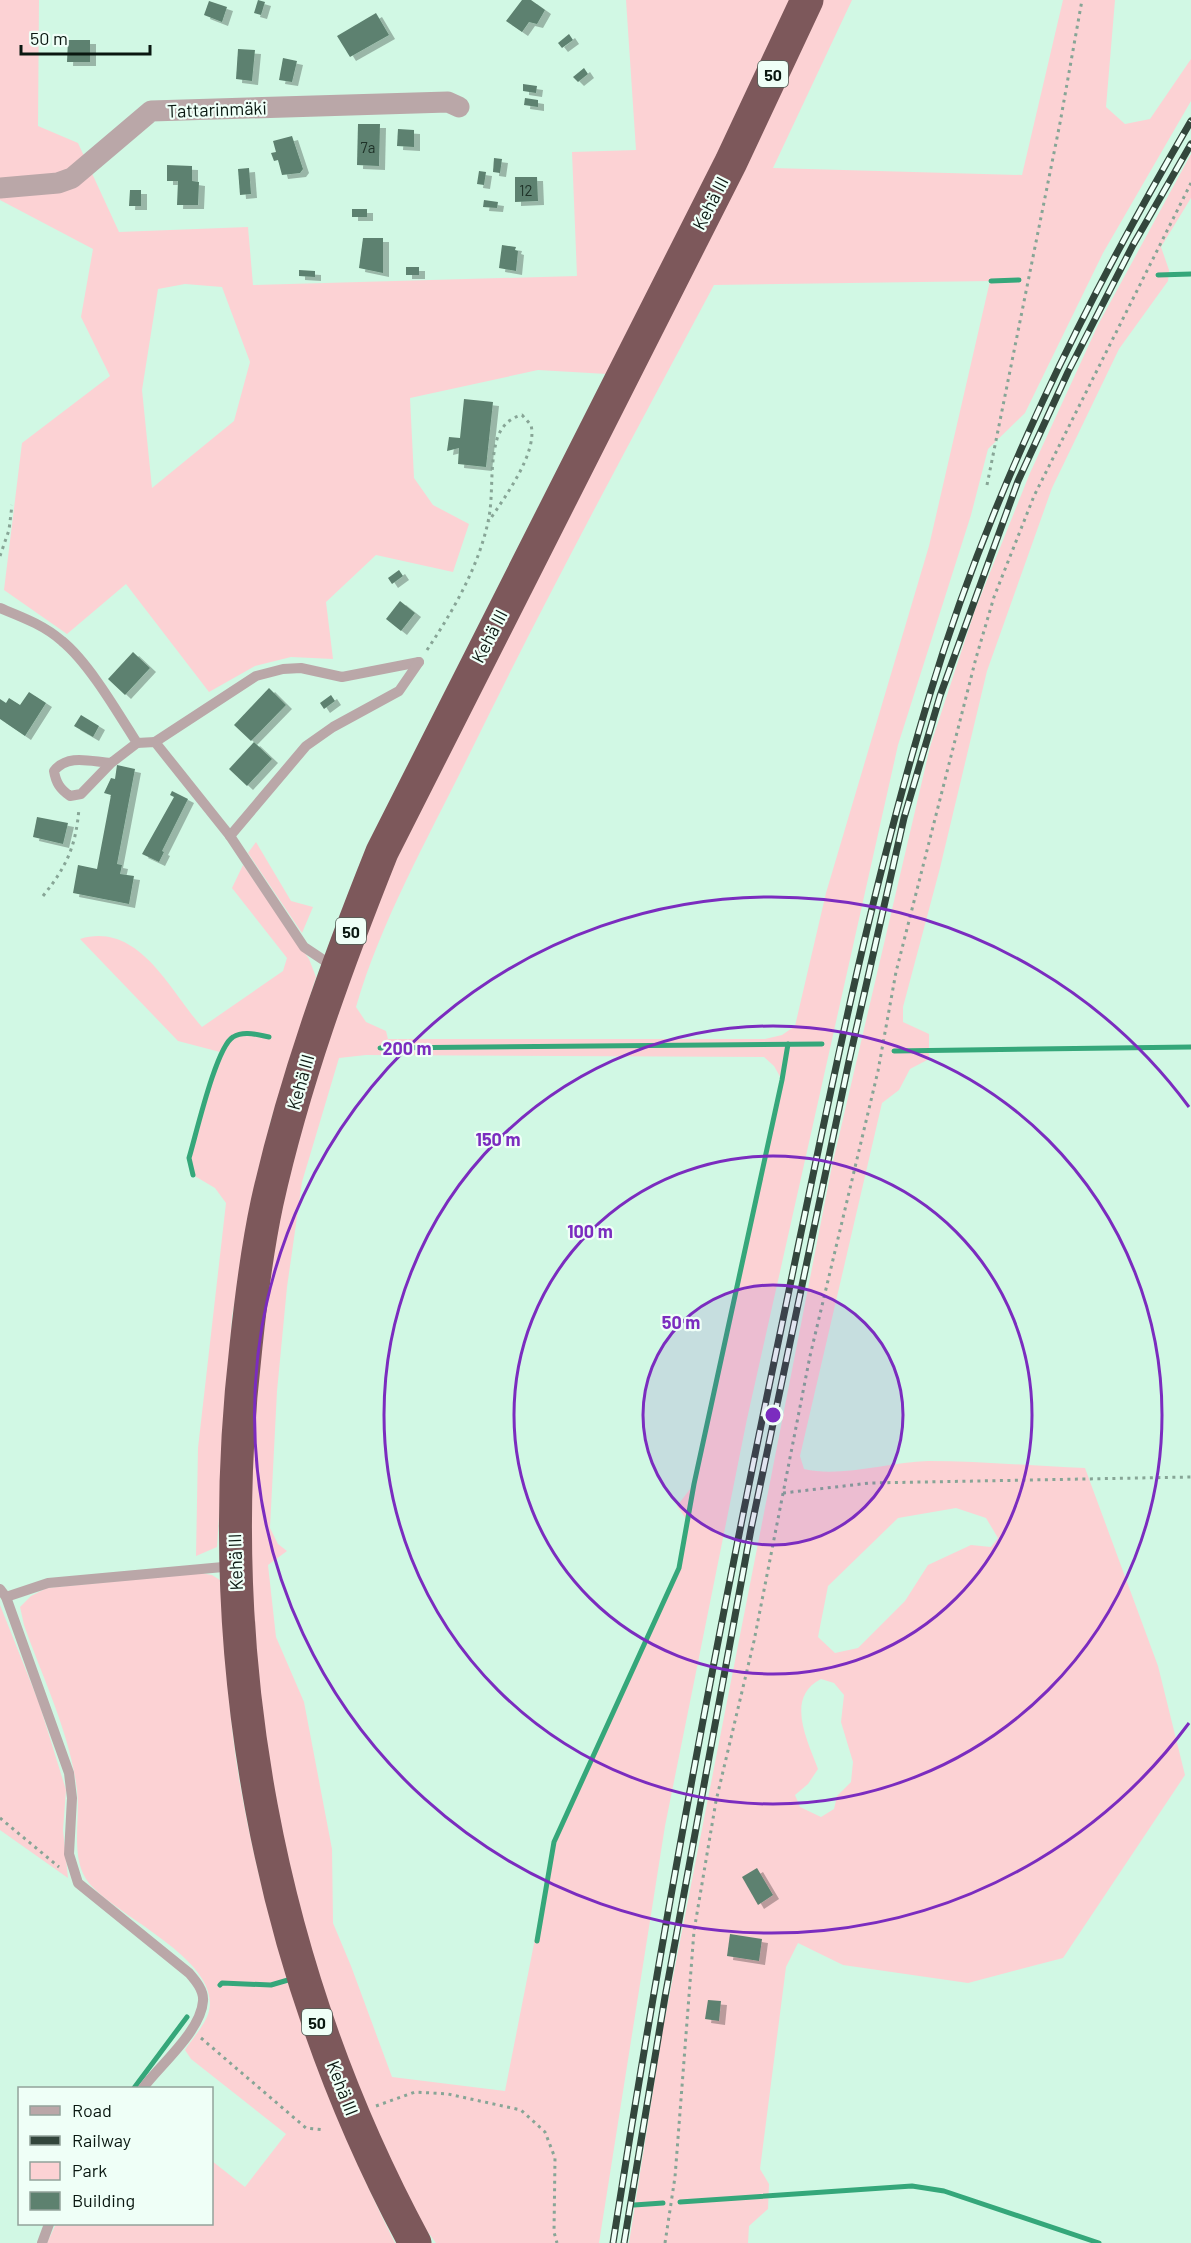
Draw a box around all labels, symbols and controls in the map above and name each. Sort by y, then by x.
scale bar [21,18,150,56]
text: 50 m [30,27,68,49]
road number: 50 [758,61,788,87]
street label: Tattarinmäki [167,96,267,122]
house number: 7a [361,138,375,156]
street label: Kehä III [687,173,733,233]
house number: 12 [519,181,533,199]
street label: Kehä III [466,606,512,666]
road number: 50 [336,918,366,944]
text: 200 m [382,1037,432,1059]
street label: Kehä III [282,1052,318,1112]
text: 150 m [476,1128,520,1150]
text: 100 m [567,1220,613,1242]
text: 50 m [662,1311,700,1333]
centre of rings [763,1405,783,1425]
street label: Kehä III [223,1533,247,1591]
road number: 50 [302,2009,332,2035]
street label: Kehä III [323,2058,363,2118]
legend [18,2087,213,2225]
text: Road [72,2099,112,2121]
text: Railway [72,2129,131,2151]
text: Park [72,2159,107,2181]
text: Building [72,2189,135,2211]

